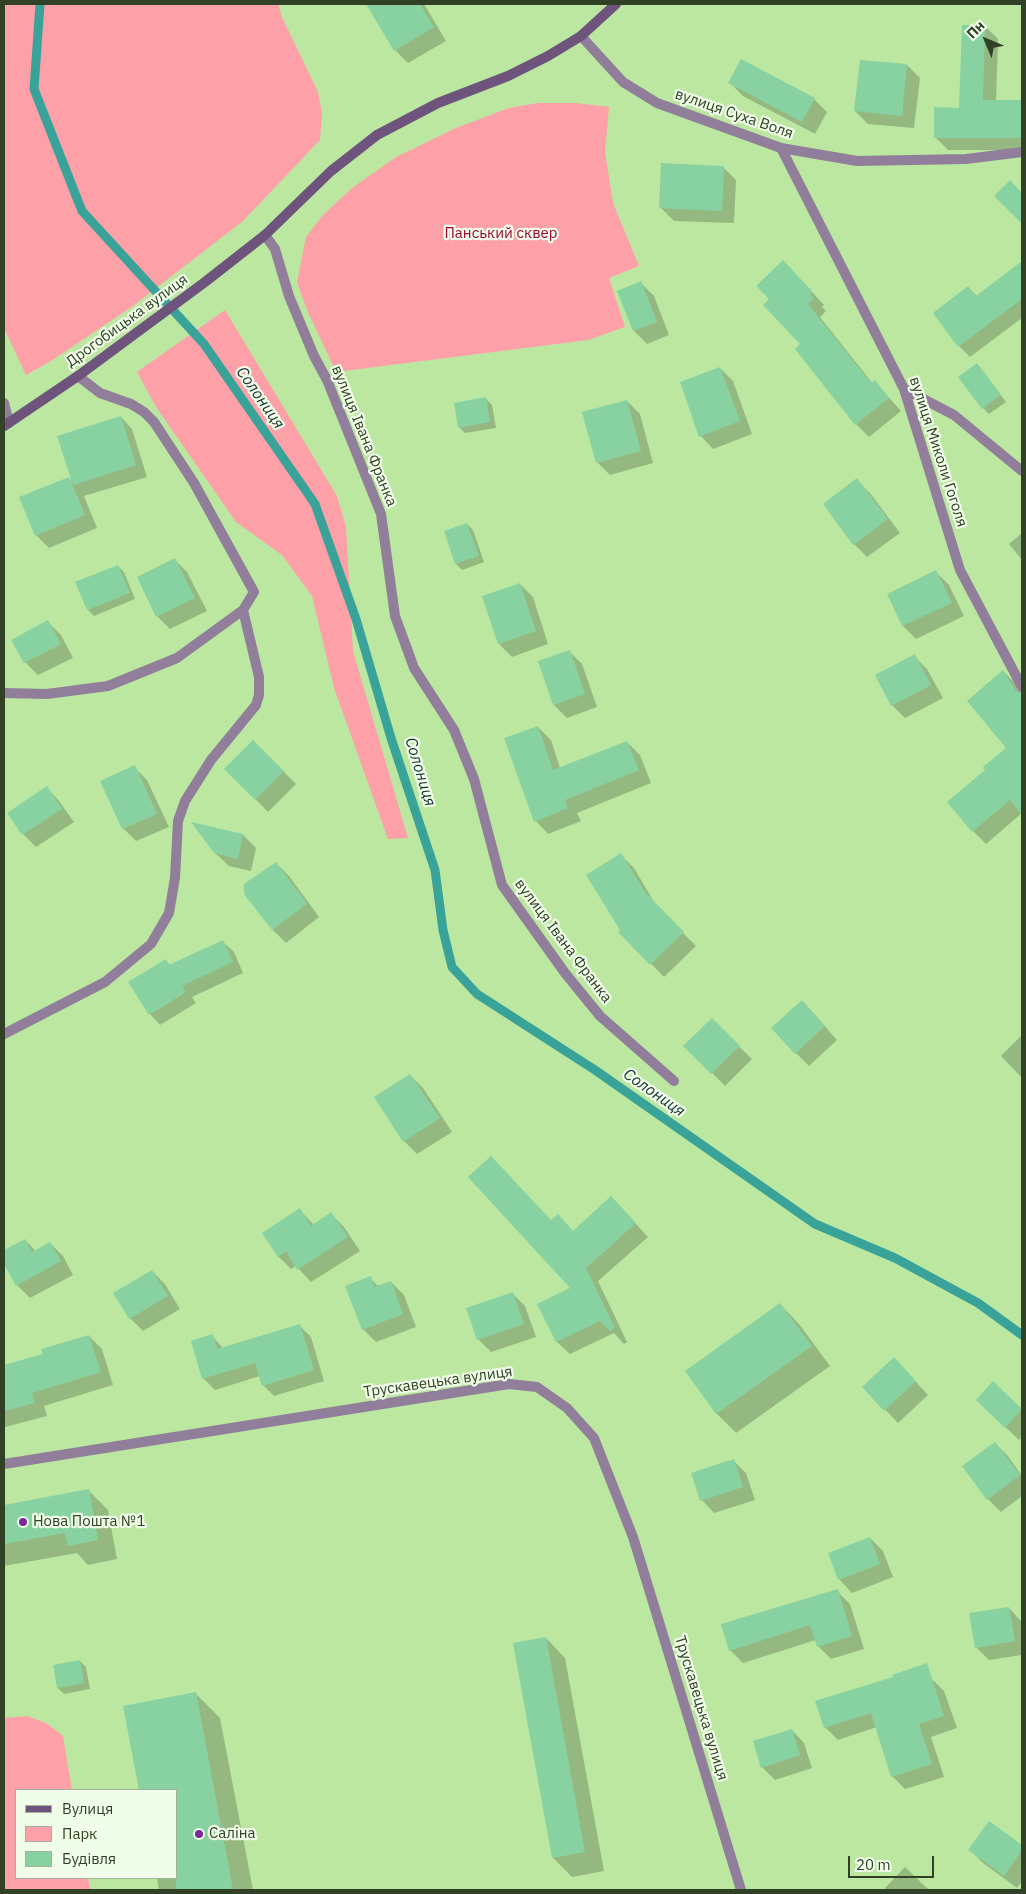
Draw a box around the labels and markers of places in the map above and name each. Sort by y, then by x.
place label: Нова Пошта №1 [33,1513,145,1531]
marker: Нова Пошта №1 [17,1516,29,1528]
place label: Саліна [209,1825,256,1843]
marker: Саліна [193,1828,205,1840]

